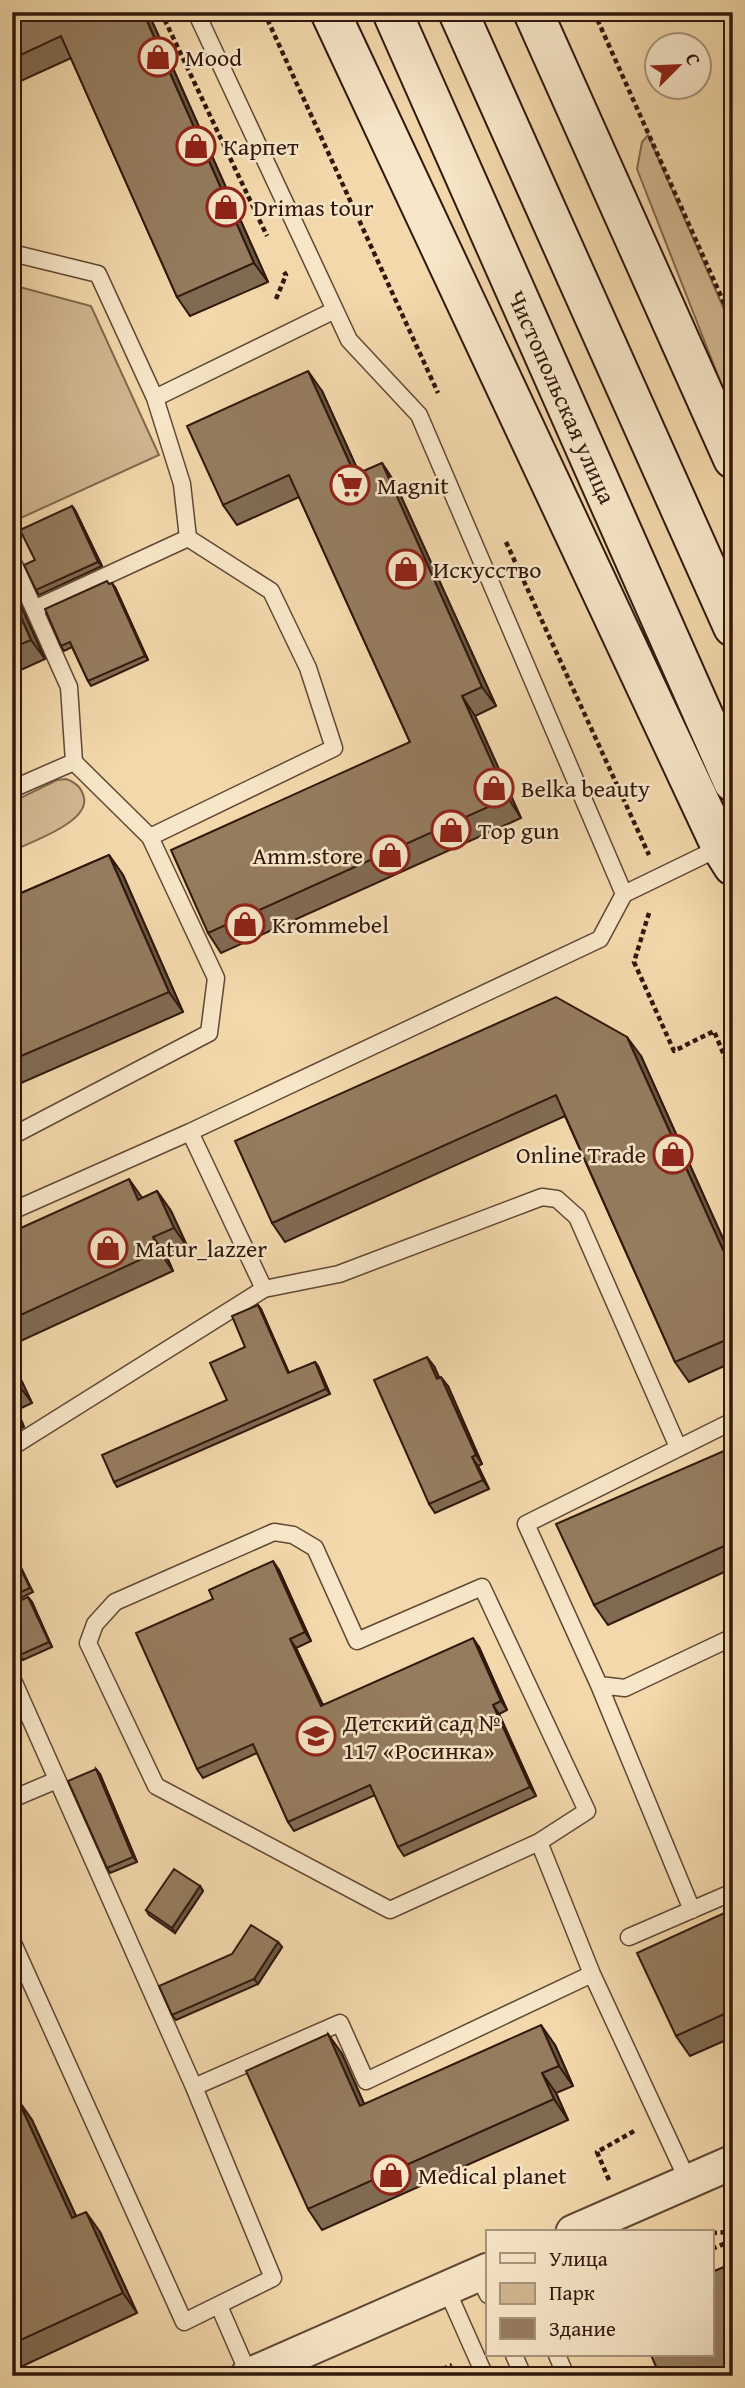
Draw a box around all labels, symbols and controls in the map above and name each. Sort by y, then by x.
north arrow [644,32,714,102]
shop icon: Mood [137,36,179,78]
place label: Mood [185,40,242,75]
text: С [679,48,709,70]
shop icon: Карпет [175,125,217,167]
place label: Карпет [223,129,299,164]
shop icon: Drimas tour [205,186,247,228]
place label: Drimas tour [253,190,374,225]
street label: Чистопольская улица [499,285,625,510]
supermarket icon: Magnit [329,464,371,506]
place label: Magnit [377,468,449,503]
shop icon: Искусство [385,548,427,590]
place label: Искусство [433,552,541,587]
shop icon: Belka beauty [473,767,515,809]
place label: Belka beauty [521,771,650,806]
shop icon: Top gun [430,809,472,851]
place label: Top gun [478,813,560,848]
shop icon: Amm.store [369,834,411,876]
place label: Amm.store [252,838,363,873]
shop icon: Krommebel [224,903,266,945]
place label: Krommebel [272,907,389,942]
shop icon: Online Trade [652,1133,694,1175]
place label: Online Trade [516,1137,646,1172]
shop icon: Matur_lazzer [87,1227,129,1269]
place label: Matur_lazzer [135,1231,267,1266]
place label: Детский сад № 117 «Росинка» [342,1705,501,1768]
school or university icon: Детский сад № 117 «Росинка» [295,1715,337,1757]
shop icon: Medical planet [370,2154,412,2196]
place label: Medical planet [418,2158,567,2193]
legend [486,2230,714,2356]
text: Улица [549,2243,608,2274]
text: Парк [549,2277,595,2308]
text: Здание [549,2313,616,2344]

